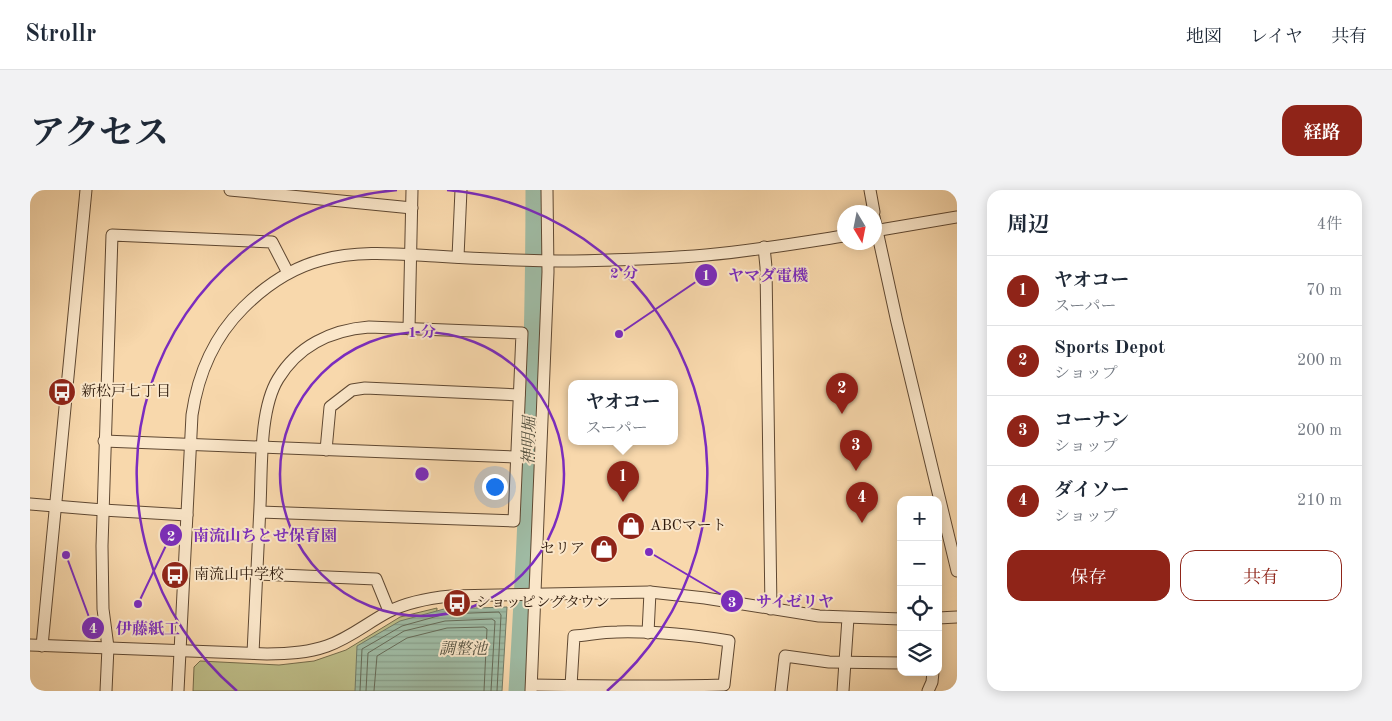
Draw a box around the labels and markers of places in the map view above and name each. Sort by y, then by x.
callout: ヤマダ電機 [693,260,818,291]
pin: 2 [826,373,858,414]
bus stop icon: 新松戸七丁目 [47,377,77,407]
place label: 新松戸七丁目 [81,383,171,400]
pin: 3 [840,430,872,471]
pin: 1 [607,461,639,502]
centre of rings [413,465,431,483]
pin: 4 [846,482,878,523]
shop icon: ABCマート [616,511,646,541]
place label: ABCマート [650,518,727,534]
callout: 南流山ちとせ保育園 [158,520,347,551]
shop icon: セリア [589,534,619,564]
place label: セリア [540,541,585,557]
bus stop icon: 南流山中学校 [160,560,190,590]
place label: 南流山中学校 [194,566,284,583]
callout: サイゼリヤ [720,586,845,617]
bus stop icon: ショッピングタウン [442,588,472,618]
place label: ショッピングタウン [476,594,610,611]
callout: 伊藤紙工 [81,612,190,643]

